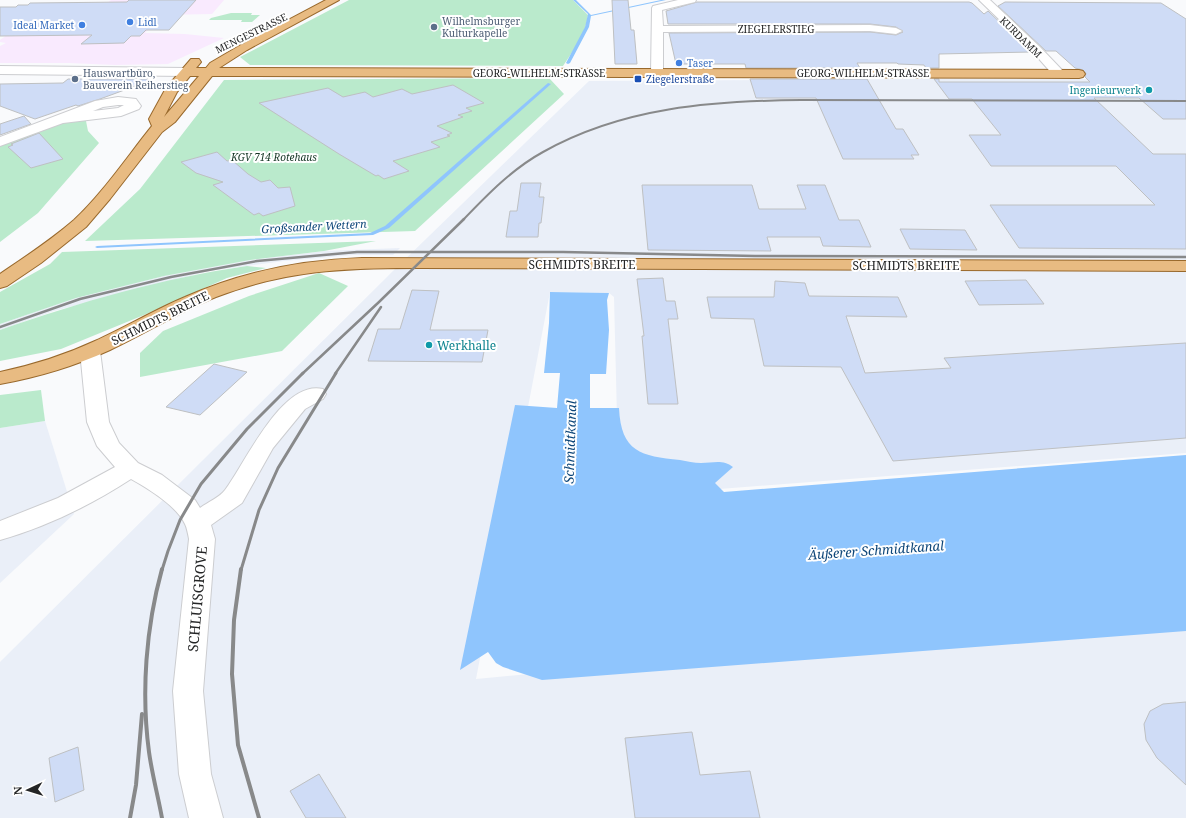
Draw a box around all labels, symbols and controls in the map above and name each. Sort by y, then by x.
street label: MENGESTRASSE [213,9,289,57]
street label: KURDAMM [997,13,1045,61]
place label: Wilhelmsburger Kulturkapelle [442,14,520,40]
place label: Lidl [138,15,157,29]
marker: Lidl [125,17,135,27]
place label: Ideal Market [13,18,74,32]
marker: Ideal Market [77,20,87,30]
marker: Wilhelmsburger Kulturkapelle [429,22,439,32]
street label: ZIEGELERSTIEG [738,22,814,36]
place label: Taser [687,56,713,70]
marker: Taser [674,58,684,68]
place label: Hauswartbüro, Bauverein Reiherstieg [83,66,189,92]
street label: GEORG-WILHELM-STRASSE [473,66,605,80]
street label: GEORG-WILHELM-STRASSE [797,66,929,80]
place label: Ziegelerstraße [646,72,714,86]
marker: Hauswartbüro, Bauverein Reiherstieg [70,74,80,84]
marker: Ziegelerstraße [633,74,643,84]
place label: Ingenieurwerk [1070,83,1141,97]
marker: Ingenieurwerk [1144,85,1154,95]
park label: KGV 714 Rotehaus [230,150,317,164]
water label: Großsander Wettern [261,216,367,236]
street label: SCHMIDTS BREITE [529,256,636,273]
street label: SCHMIDTS BREITE [853,257,960,274]
street label: SCHMIDTS BREITE [108,287,212,349]
place label: Werkhalle [437,337,496,354]
marker: Werkhalle [424,340,434,350]
water label: Schmidtkanal [560,400,580,484]
water label: Äußerer Schmidtkanal [806,536,945,564]
street label: SCHLUISGROVE [183,545,211,653]
north arrow [8,770,48,810]
text: N [10,786,25,796]

